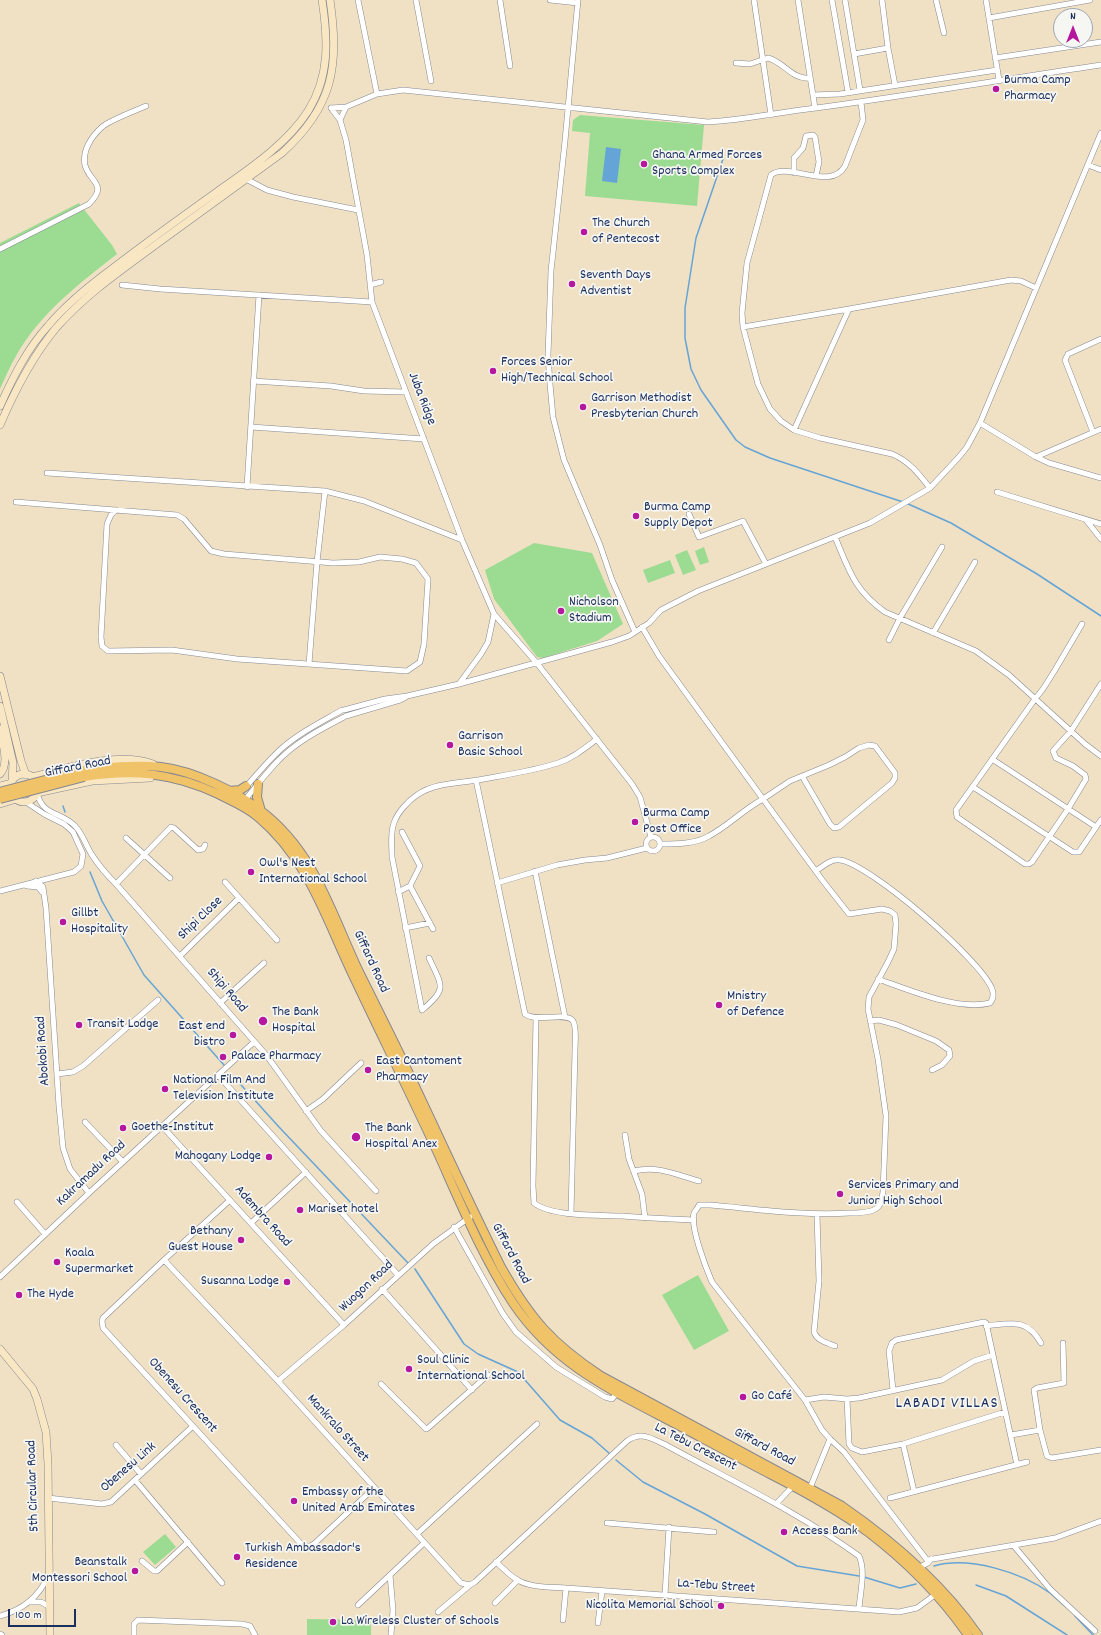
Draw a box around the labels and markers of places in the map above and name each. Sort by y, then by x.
place label: Burma Camp Pharmacy [1004,73,1071,106]
marker: Burma Camp Pharmacy [991,84,1001,94]
place label: Ghana Armed Forces Sports Complex [652,148,762,180]
marker: Ghana Armed Forces Sports Complex [639,159,649,169]
place label: The Church of Pentecost [592,216,660,248]
marker: The Church of Pentecost [579,227,589,237]
place label: Seventh Days Adventist [580,268,651,300]
marker: Seventh Days Adventist [567,279,577,289]
place label: Forces Senior High/Technical School [501,355,613,388]
marker: Forces Senior High/Technical School [488,366,498,376]
place label: Garrison Methodist Presbyterian Church [591,391,698,424]
marker: Garrison Methodist Presbyterian Church [578,402,588,412]
place label: Burma Camp Supply Depot [644,500,713,532]
marker: Burma Camp Supply Depot [631,511,641,521]
place label: Nicholson Stadium [569,595,619,628]
marker: Nicholson Stadium [556,606,566,616]
place label: Garrison Basic School [458,729,522,762]
marker: Garrison Basic School [445,740,455,750]
place label: Burma Camp Post Office [643,806,710,838]
marker: Burma Camp Post Office [630,817,640,827]
place label: Owl's Nest International School [259,856,367,888]
marker: Owl's Nest International School [246,867,256,877]
place label: Gillbt Hospitality [71,906,128,938]
marker: Gillbt Hospitality [58,917,68,927]
place label: Mnistry of Defence [727,989,784,1022]
marker: Mnistry of Defence [714,1000,724,1010]
place label: The Bank Hospital [272,1005,319,1038]
marker: The Bank Hospital [257,1015,269,1027]
place label: Transit Lodge [87,1017,158,1033]
place label: East end bistro [179,1019,225,1052]
marker: Transit Lodge [74,1020,84,1030]
marker: East end bistro [228,1030,238,1040]
place label: Palace Pharmacy [231,1049,321,1065]
marker: Palace Pharmacy [218,1052,228,1062]
place label: East Cantoment Pharmacy [376,1054,462,1086]
marker: East Cantoment Pharmacy [363,1065,373,1075]
place label: National Film And Television Institute [173,1073,274,1106]
marker: National Film And Television Institute [160,1084,170,1094]
place label: Goethe-Institut [131,1120,214,1136]
place label: The Bank Hospital Anex [365,1121,437,1154]
marker: Goethe-Institut [118,1123,128,1133]
marker: The Bank Hospital Anex [350,1131,362,1143]
place label: Mahogany Lodge [175,1149,261,1165]
marker: Mahogany Lodge [264,1152,274,1162]
place label: Services Primary and Junior High School [848,1178,959,1210]
marker: Services Primary and Junior High School [835,1189,845,1199]
place label: Mariset hotel [308,1202,378,1218]
marker: Mariset hotel [295,1205,305,1215]
place label: Bethany Guest House [168,1224,233,1256]
marker: Bethany Guest House [236,1235,246,1245]
place label: Koala Supermarket [65,1246,133,1278]
marker: Koala Supermarket [52,1257,62,1267]
place label: Susanna Lodge [201,1274,279,1290]
marker: Susanna Lodge [282,1277,292,1287]
place label: The Hyde [27,1287,74,1303]
marker: The Hyde [14,1290,24,1300]
place label: Soul Clinic International School [417,1353,525,1386]
marker: Soul Clinic International School [404,1364,414,1374]
place label: Go Café [751,1389,792,1405]
marker: Go Café [738,1392,748,1402]
place label: Embassy of the United Arab Emirates [302,1485,415,1518]
marker: Embassy of the United Arab Emirates [289,1496,299,1506]
place label: Access Bank [792,1524,857,1540]
marker: Access Bank [779,1527,789,1537]
place label: Turkish Ambassador's Residence [245,1541,361,1574]
marker: Turkish Ambassador's Residence [232,1552,242,1562]
place label: Beanstalk Montessori School [32,1555,127,1588]
marker: Beanstalk Montessori School [130,1566,140,1576]
place label: Nicolita Memorial School [586,1598,713,1614]
marker: Nicolita Memorial School [716,1601,726,1611]
place label: La Wireless Cluster of Schools [341,1614,499,1630]
marker: La Wireless Cluster of Schools [328,1617,338,1627]

